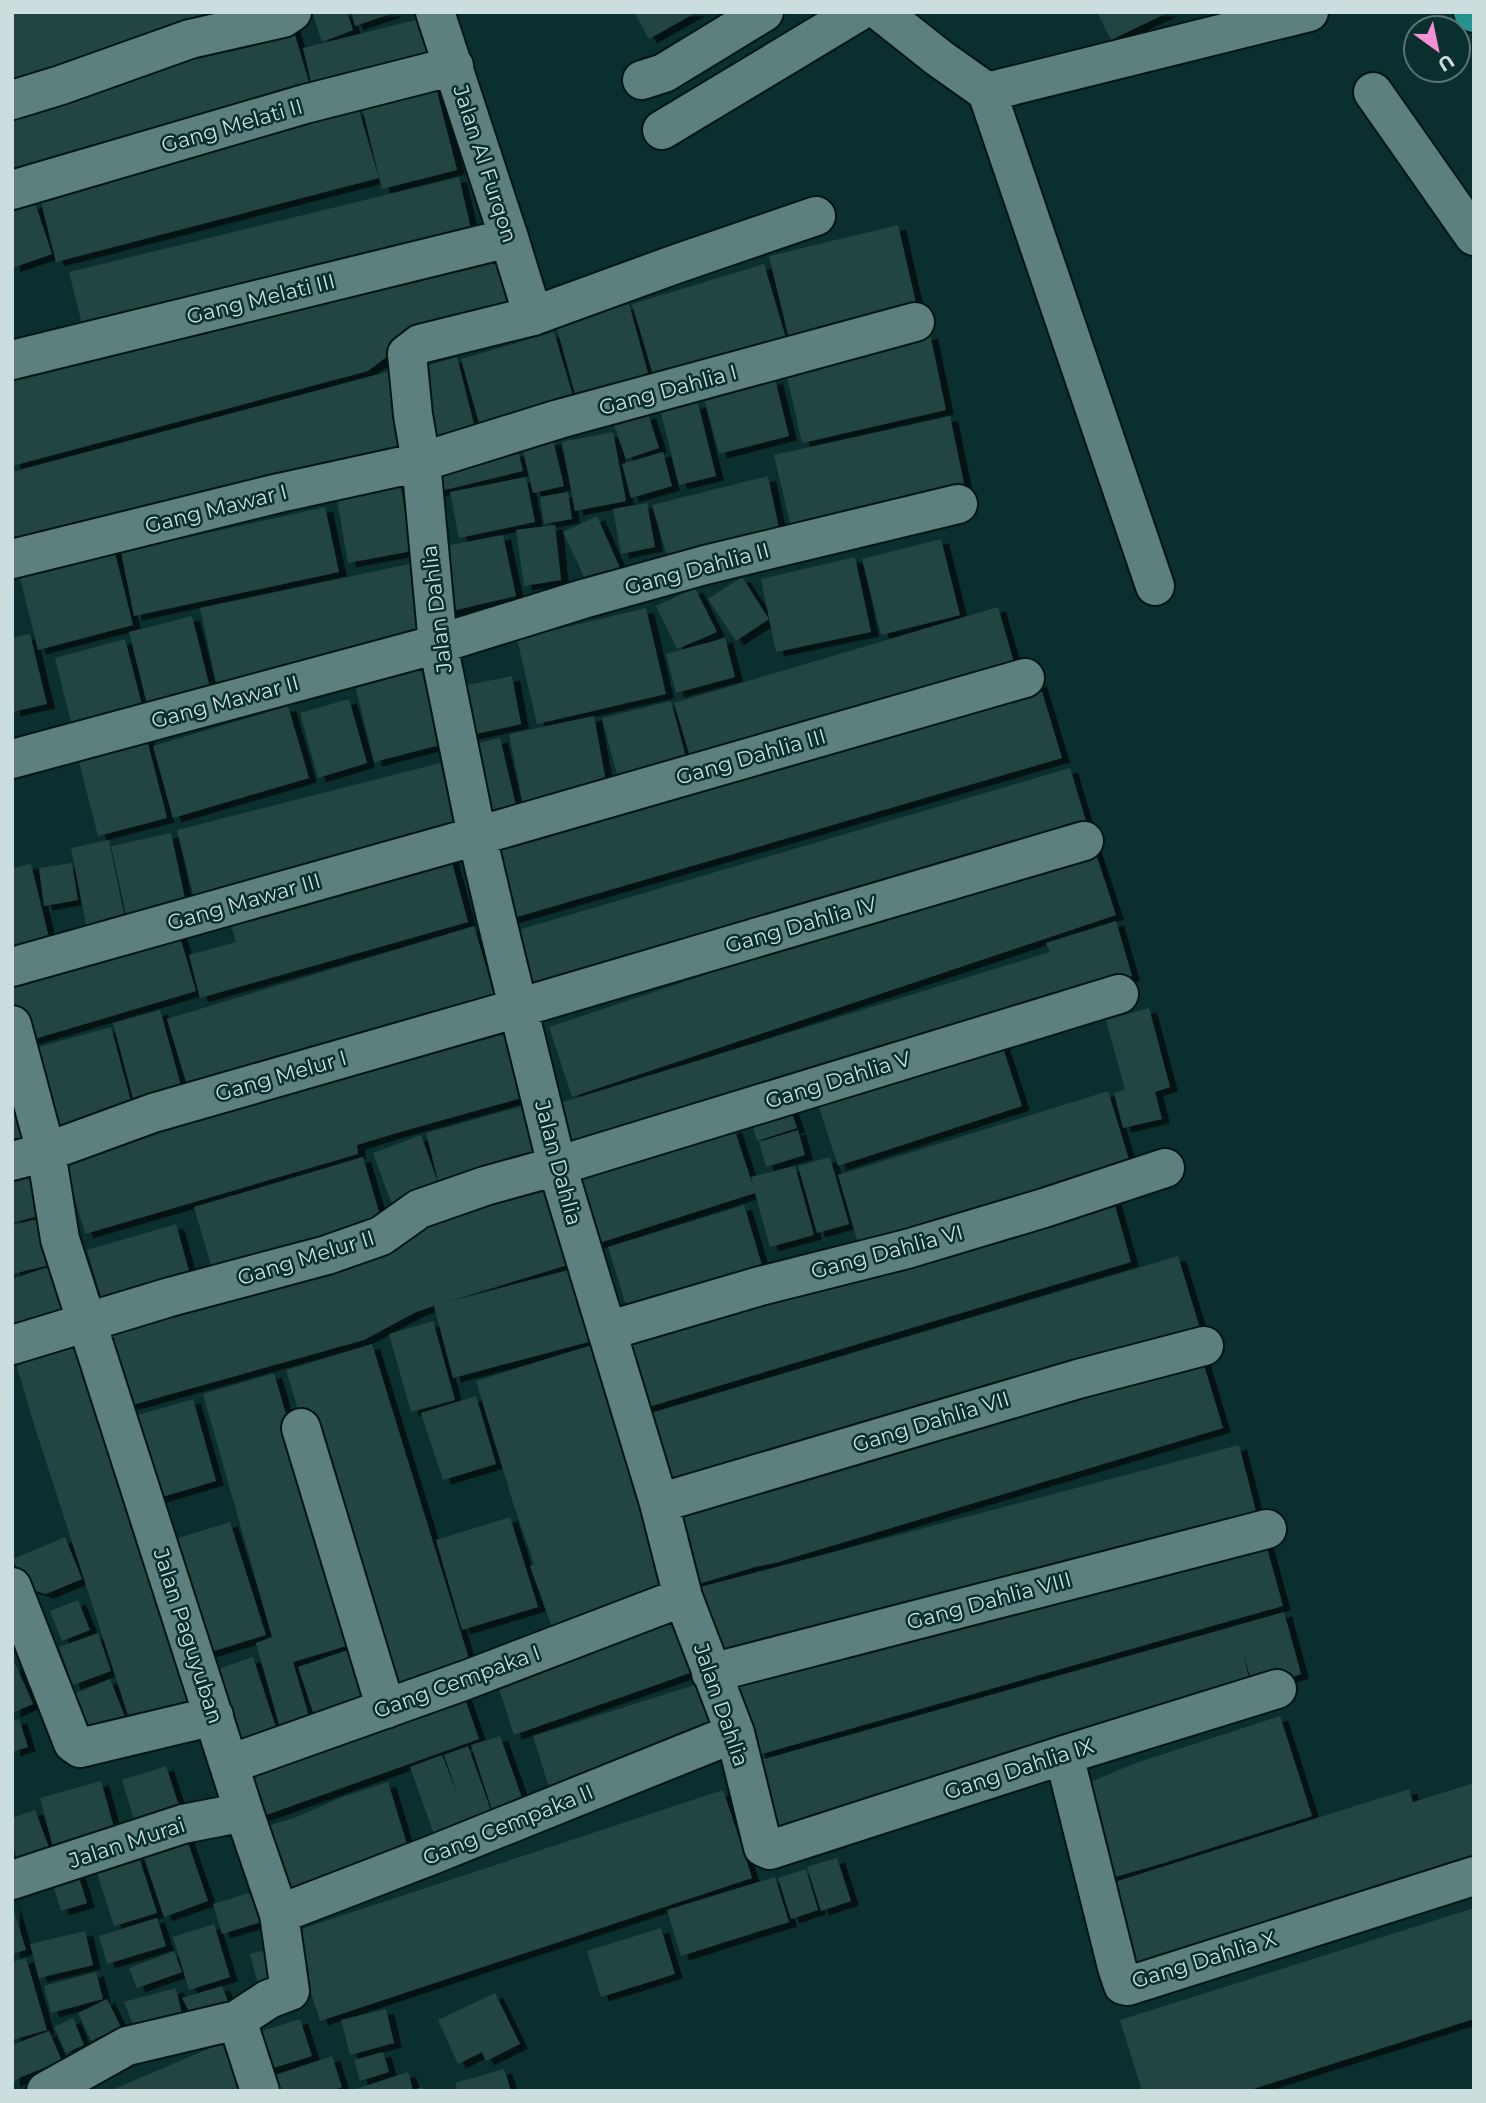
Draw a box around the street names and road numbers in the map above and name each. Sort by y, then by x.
street label: Jalan Al Furqon [448,81,523,246]
street label: Gang Melati II [158,93,305,158]
street label: Gang Melati III [184,268,338,329]
street label: Gang Dahlia I [596,359,740,420]
street label: Gang Mawar I [142,479,290,538]
street label: Gang Dahlia II [622,537,772,600]
street label: Jalan Dahlia [416,544,457,675]
street label: Gang Mawar II [148,670,302,733]
street label: Gang Dahlia III [673,723,829,790]
street label: Gang Mawar III [164,868,323,935]
street label: Gang Dahlia IV [722,891,880,958]
street label: Gang Melur I [212,1045,349,1106]
street label: Gang Dahlia V [762,1045,914,1113]
street label: Jalan Dahlia [530,1097,587,1228]
street label: Gang Dahlia VI [808,1219,966,1284]
street label: Gang Melur II [234,1225,377,1290]
street label: Gang Dahlia VII [849,1386,1012,1457]
street label: Jalan Paguyuban [148,1544,229,1726]
street label: Gang Dahlia VIII [904,1567,1074,1634]
street label: Jalan Dahlia [688,1639,754,1770]
street label: Gang Cempaka I [370,1640,543,1723]
street label: Gang Dahlia IX [941,1733,1097,1804]
street label: Gang Cempaka II [419,1779,597,1870]
street label: Jalan Murai [65,1812,188,1873]
street label: Gang Dahlia X [1129,1926,1279,1993]

